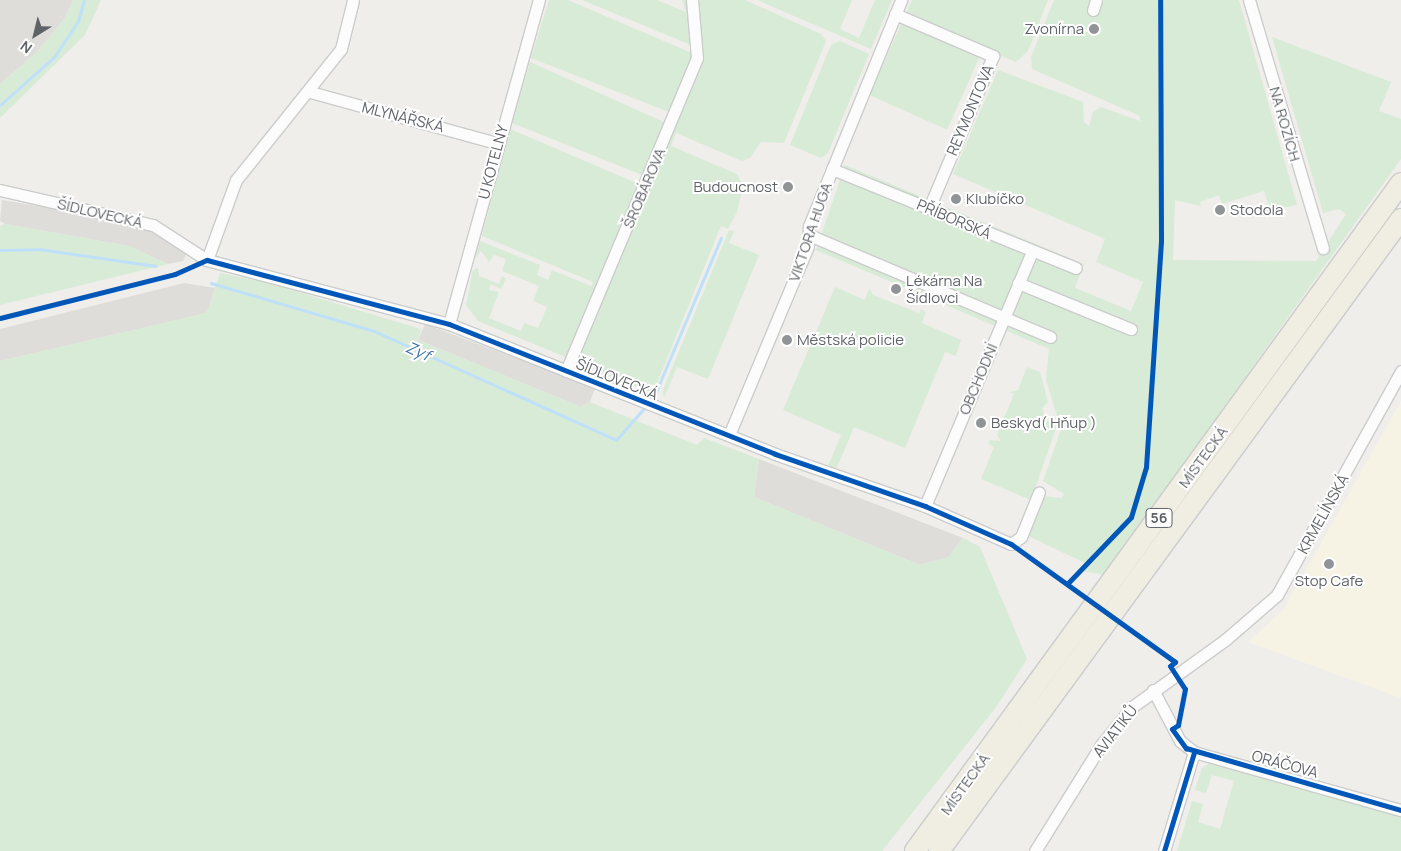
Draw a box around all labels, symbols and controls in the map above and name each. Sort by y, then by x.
north arrow [10,10,60,60]
place label: Zvonírna [1024,20,1084,38]
marker: Zvonírna [1088,23,1100,35]
text: N [16,37,36,58]
street label: REYMONTOVA [943,62,997,158]
street label: NA ROZÍCH [1266,85,1304,163]
street label: MLYNÁŘSKÁ [360,98,446,136]
street label: U KOTELNY [474,123,512,201]
street label: ŠROBÁROVA [619,145,669,231]
place label: Budoucnost [693,178,778,196]
street label: VIKTORA HUGA [785,180,835,284]
marker: Budoucnost [782,181,794,193]
place label: Klubíčko [966,190,1024,208]
marker: Klubíčko [950,193,962,205]
street label: ŠÍDLOVECKÁ [56,194,144,232]
street label: PŘÍBORSKÁ [914,195,994,243]
place label: Stodola [1230,201,1283,219]
marker: Stodola [1214,204,1226,216]
place label: Lékárna Na Šídlovci [906,271,982,306]
marker: Lékárna Na Šídlovci [890,283,902,295]
place label: Městská policie [797,331,904,349]
marker: Městská policie [781,334,793,346]
water label: Zyf [403,337,433,365]
street label: OBCHODNÍ [955,341,1001,417]
street label: ŠÍDLOVECKÁ [573,354,661,404]
place label: Beskyd( Hňup ) [991,414,1097,432]
marker: Beskyd( Hňup ) [975,417,987,429]
street label: MÍSTECKÁ [1175,423,1231,491]
street label: KRMELÍNSKÁ [1294,471,1352,557]
road number: 56 [1145,506,1173,530]
marker: Stop Cafe [1323,558,1335,570]
place label: Stop Cafe [1295,572,1363,590]
street label: AVIATIKŮ [1089,701,1141,761]
street label: ORÁČOVA [1250,746,1320,782]
street label: MÍSTECKÁ [937,750,993,818]

